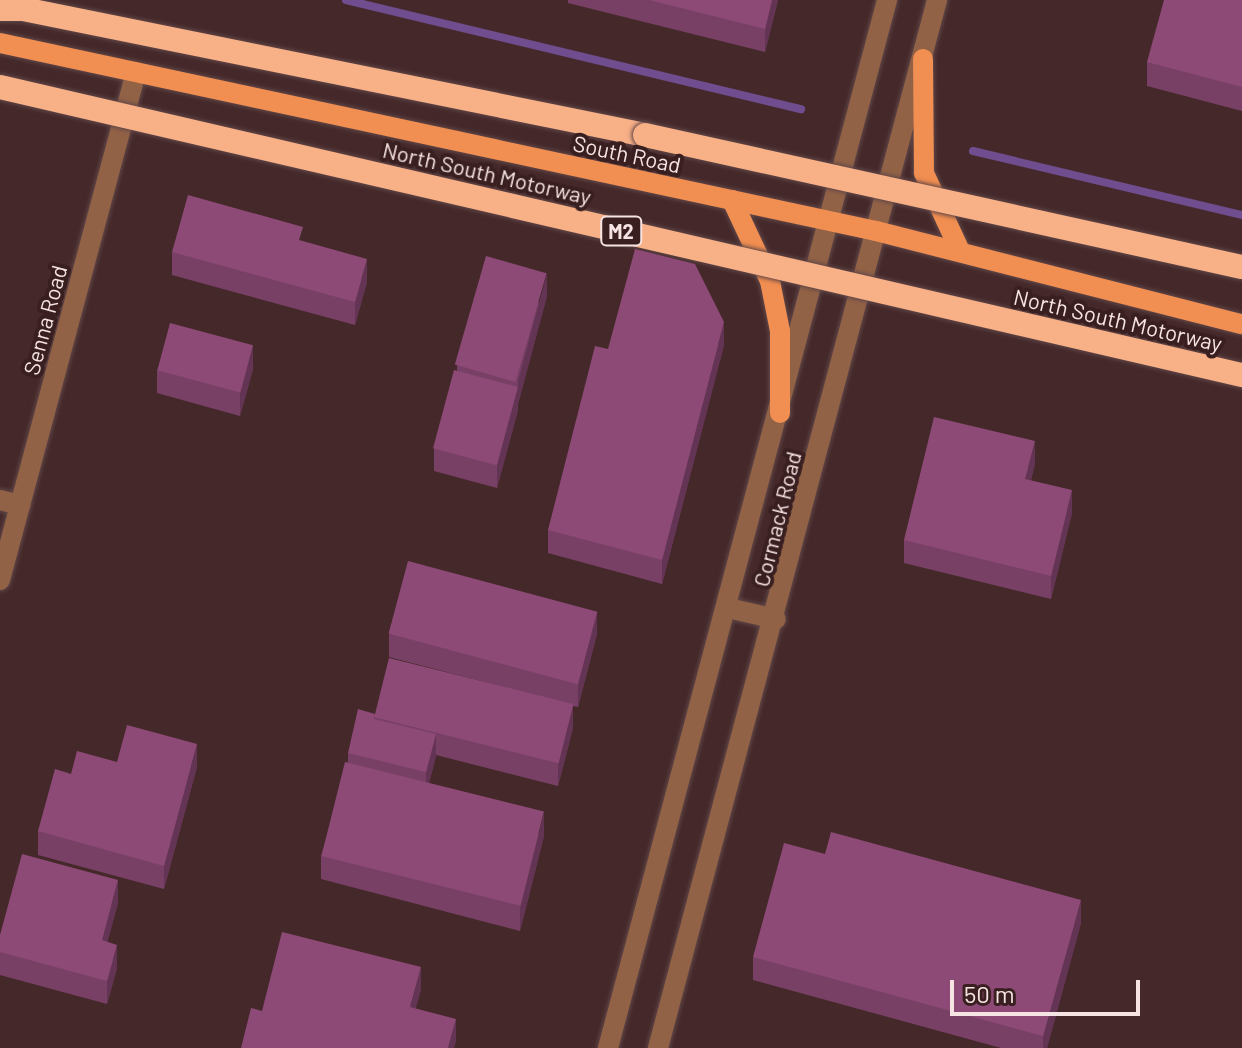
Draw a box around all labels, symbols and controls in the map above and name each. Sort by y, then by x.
street label: South Road [571,130,683,178]
street label: North South Motorway [380,136,594,210]
road number: M2 [599,215,643,247]
street label: Senna Road [18,262,72,378]
street label: North South Motorway [1011,283,1225,357]
street label: Cormack Road [747,449,807,589]
scale bar [954,964,1144,1014]
text: 50 m [964,979,1015,1008]

